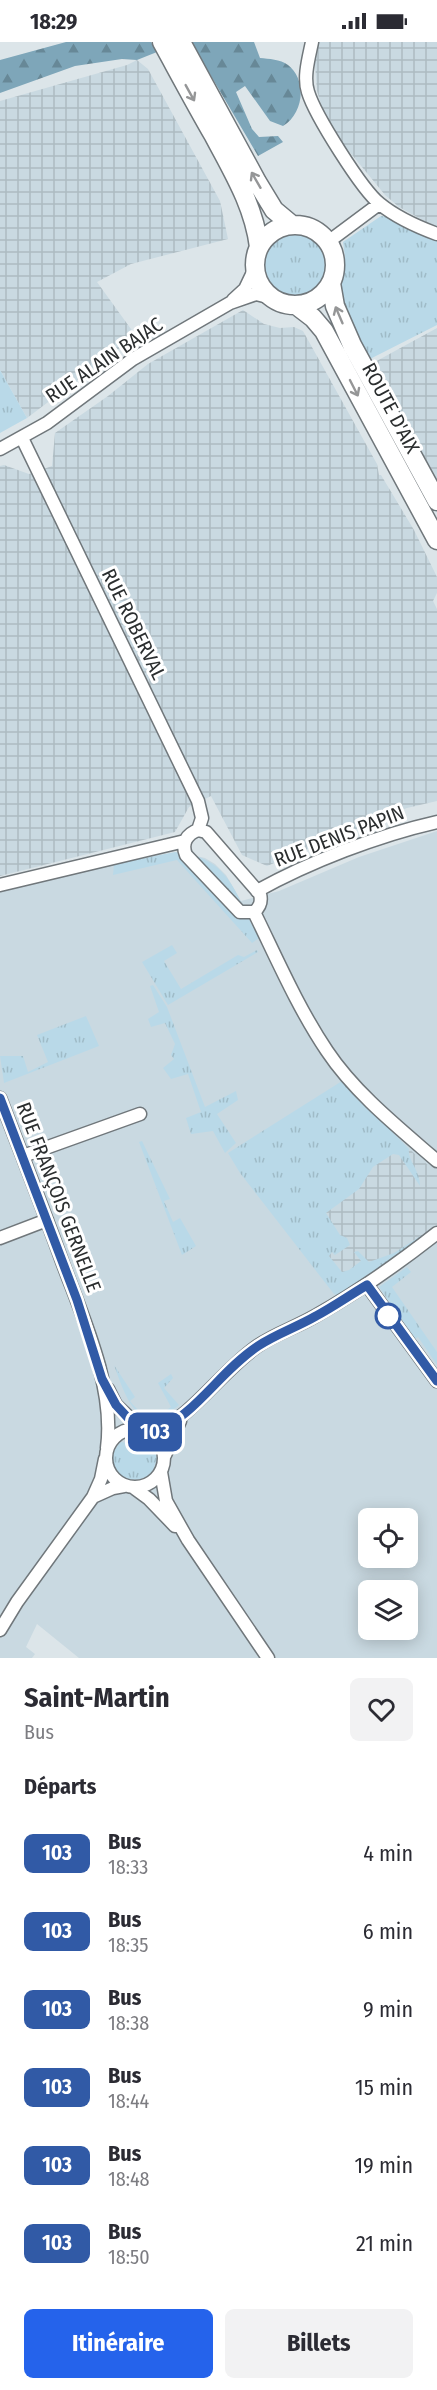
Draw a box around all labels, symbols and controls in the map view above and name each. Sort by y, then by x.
text: 18:29 [30,8,77,35]
one-way arrow [185,84,196,102]
one-way arrow [250,172,262,189]
one-way arrow [332,306,344,324]
street label: RUE ALAIN BAJAC [41,312,167,408]
street label: ROUTE D'AIX [357,359,425,458]
one-way arrow [349,379,361,397]
street label: RUE ROBERVAL [97,565,171,683]
street label: RUE DENIS PAPIN [271,800,407,872]
street label: RUE FRANÇOIS GERNELLE [11,1099,106,1296]
unlabelled marker [375,1303,401,1329]
line badge: 103 [120,1412,189,1452]
text: 103 [140,1419,170,1445]
map controls [358,1508,418,1640]
button: locate [358,1508,418,1568]
button: layers [358,1580,418,1640]
button: heart [350,1678,413,1741]
text: Saint-Martin [24,1681,170,1714]
text: Bus [24,1720,54,1744]
text: Départs [24,1773,96,1800]
text: Bus [108,1828,141,1855]
text: 103 [42,1840,72,1866]
text: 4 min [363,1840,413,1867]
text: 18:33 [108,1855,148,1879]
text: Bus [108,1906,141,1933]
text: 103 [42,1918,72,1944]
text: 6 min [363,1918,413,1945]
text: 18:35 [108,1933,148,1957]
text: Bus [108,1984,141,2011]
text: 103 [42,1996,72,2022]
text: 9 min [363,1996,413,2023]
text: 18:38 [108,2011,149,2035]
text: Bus [108,2062,141,2089]
text: 103 [42,2074,72,2100]
text: 15 min [355,2074,413,2101]
text: 18:44 [108,2089,149,2113]
text: Bus [108,2140,141,2167]
text: 103 [42,2152,72,2178]
text: 19 min [355,2152,413,2179]
text: 18:48 [108,2167,150,2191]
text: Bus [108,2218,141,2245]
text: 103 [42,2230,72,2256]
text: 21 min [356,2230,413,2257]
text: 18:50 [108,2245,150,2269]
button: Itinéraire [24,2309,213,2378]
button: Billets [225,2309,413,2378]

